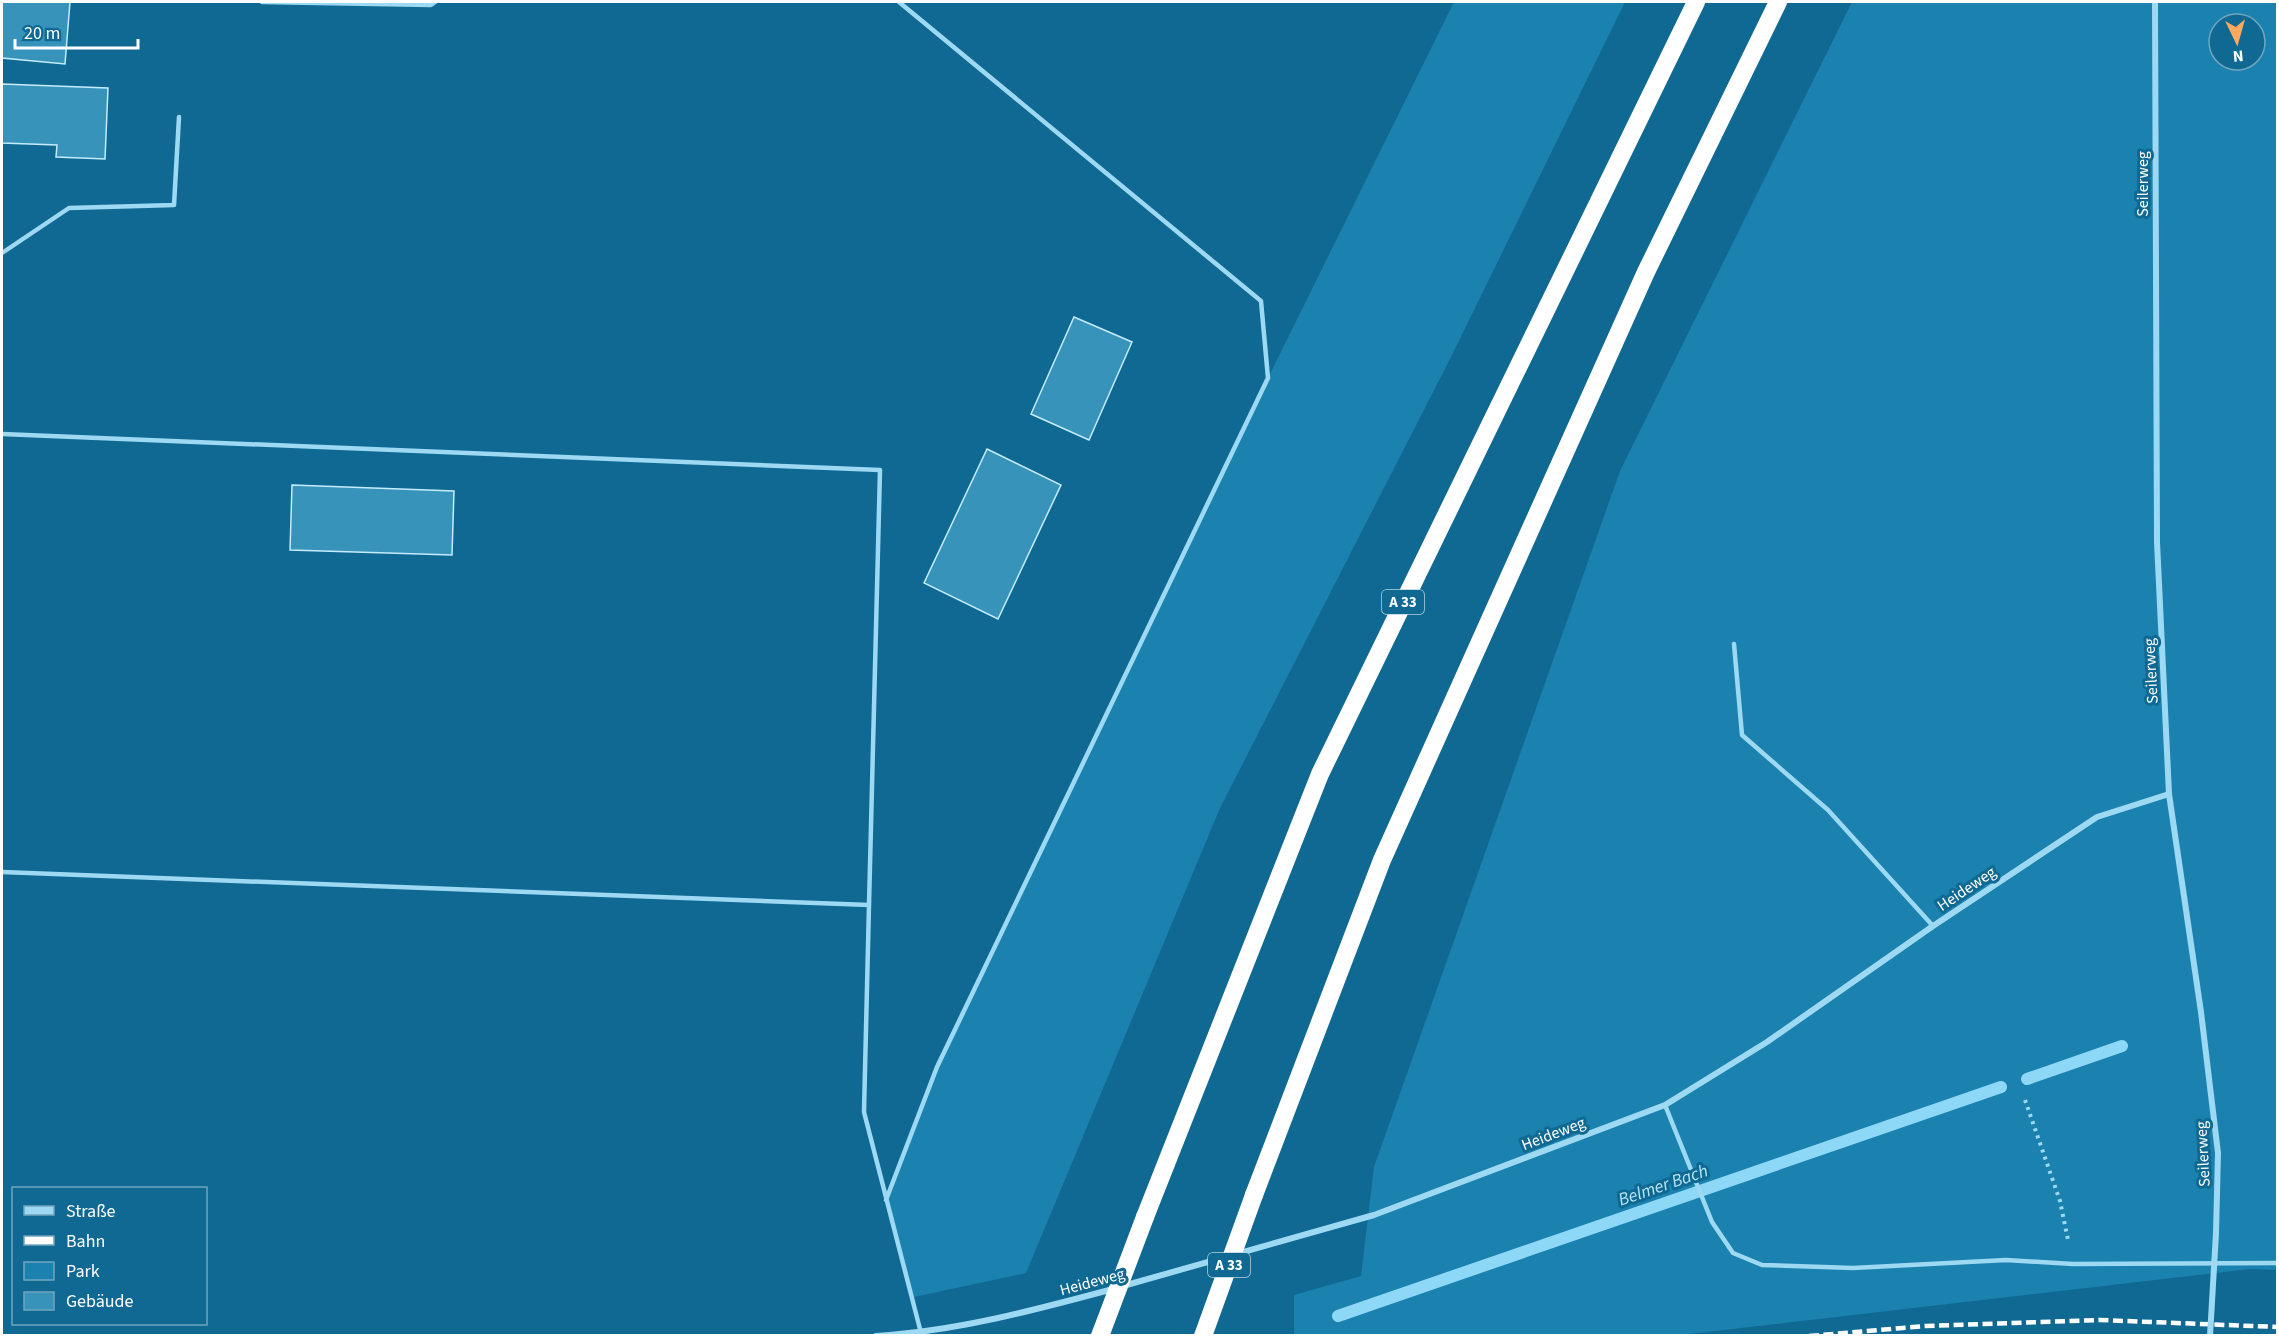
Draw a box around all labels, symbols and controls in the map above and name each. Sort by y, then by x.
scale bar [15,12,138,50]
north arrow [2207,12,2267,72]
text: 20 m [24,21,60,46]
text: N [2232,45,2244,67]
street label: Seilerweg [2132,151,2154,217]
road number: A 33 [1382,590,1424,614]
street label: Seilerweg [2138,638,2164,704]
street label: Heideweg [1933,861,2000,917]
street label: Heideweg [1518,1112,1588,1156]
street label: Seilerweg [2190,1121,2216,1187]
water label: Belmer Bach [1615,1158,1711,1212]
legend [12,1187,207,1325]
text: Straße [66,1199,116,1224]
text: Bahn [66,1229,105,1254]
road number: A 33 [1208,1253,1250,1277]
text: Park [66,1259,100,1284]
street label: Heideweg [1057,1263,1127,1301]
text: Gebäude [66,1289,134,1314]

